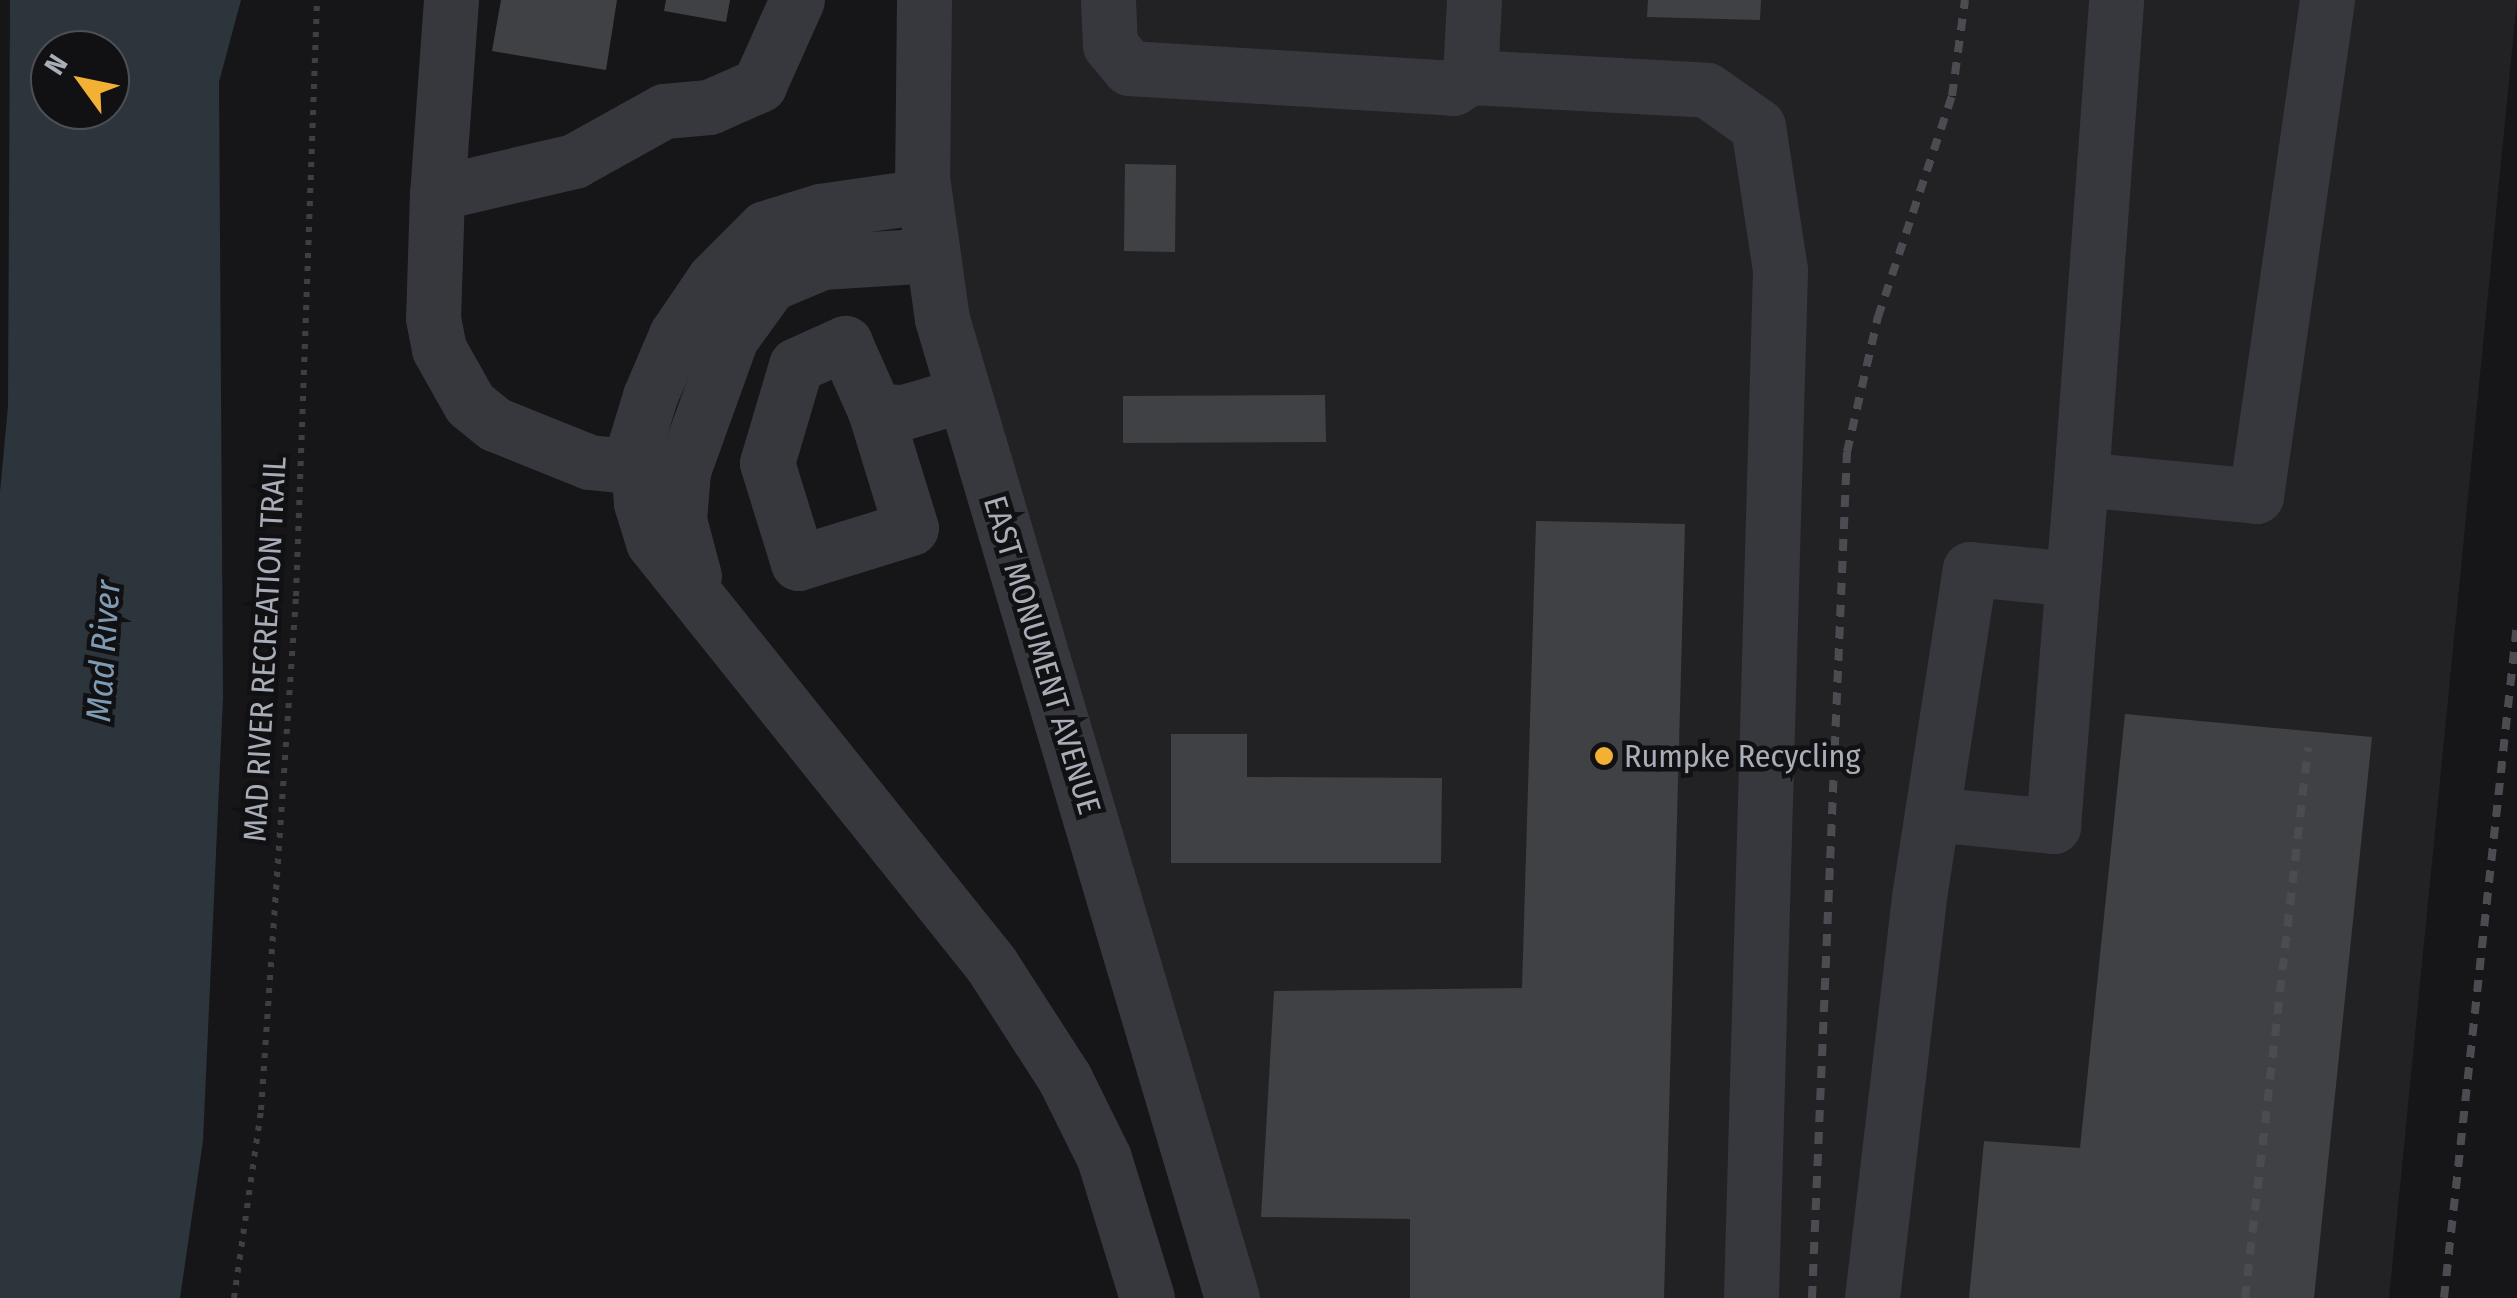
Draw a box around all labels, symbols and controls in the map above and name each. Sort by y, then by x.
north arrow [30,30,130,130]
text: N [38,48,75,81]
street label: MAD RIVER RECREATION TRAIL [236,455,294,843]
street label: EAST MONUMENT AVENUE [975,491,1109,819]
water label: Mad River [77,579,129,723]
place label: Rumpke Recycling [1624,737,1860,775]
marker: Rumpke Recycling [1593,745,1615,767]

